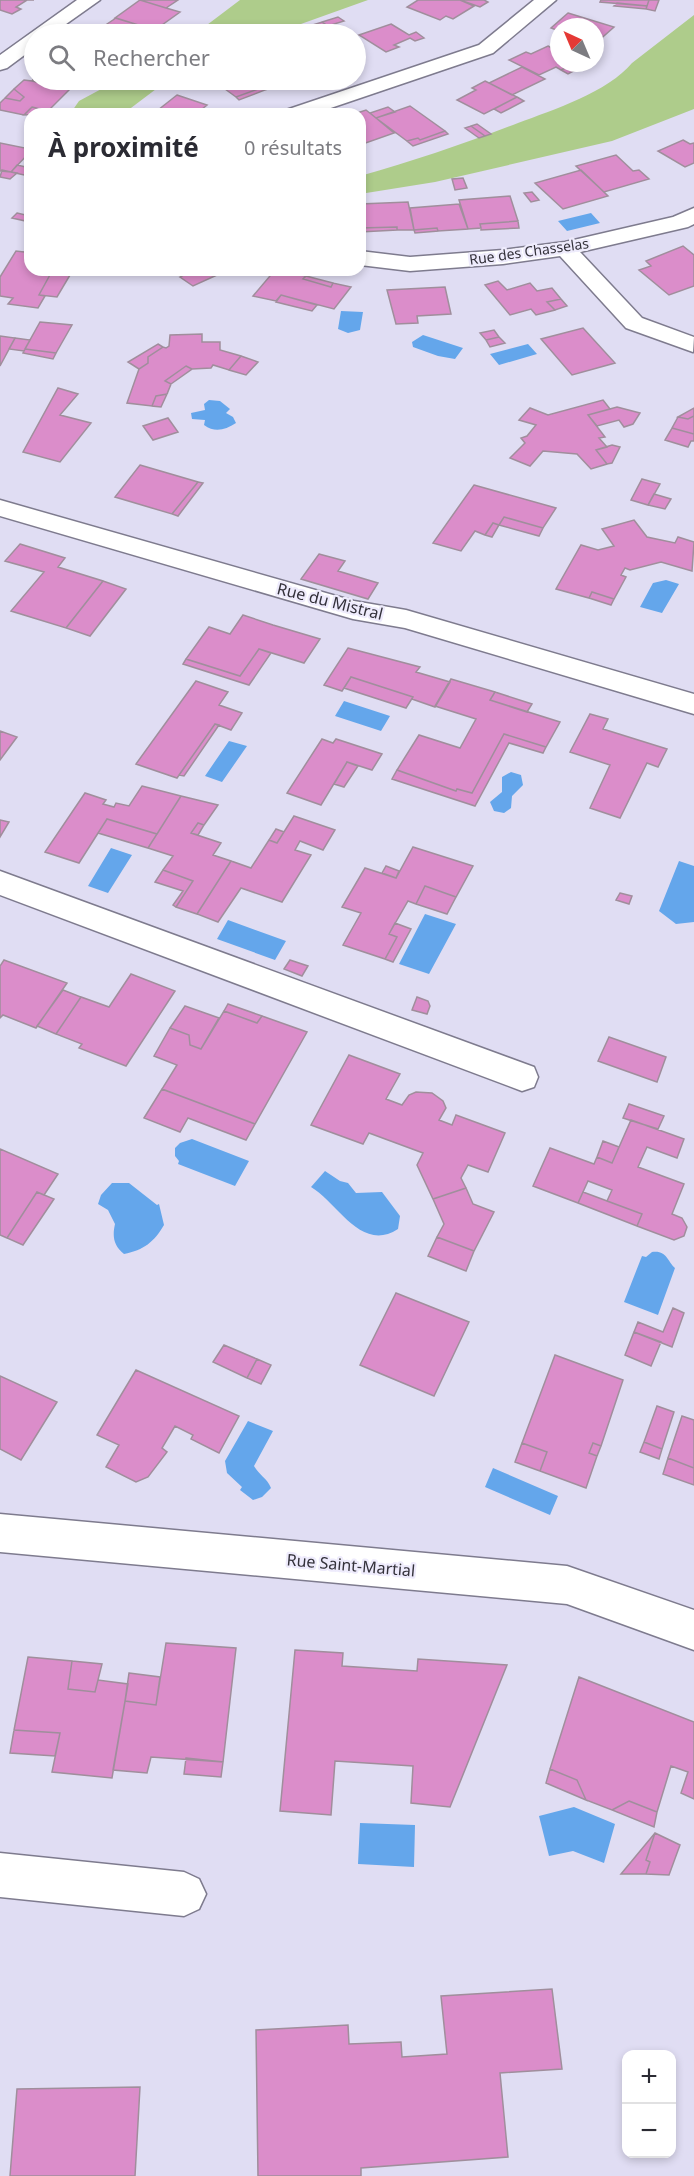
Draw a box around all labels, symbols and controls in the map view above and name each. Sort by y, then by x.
north arrow [550,18,604,72]
search box [24,24,366,90]
icon: search [45,41,78,74]
text: Rechercher [93,42,210,72]
text: À proximité [48,129,199,165]
text: 0 résultats [244,134,342,161]
street label: Rue des Chasselas [468,233,590,269]
street label: Rue du Mistral [275,577,385,625]
street label: Rue Saint-Martial [286,1548,416,1582]
map controls [622,2050,676,2158]
button: + [622,2050,676,2104]
button: − [622,2104,676,2158]

